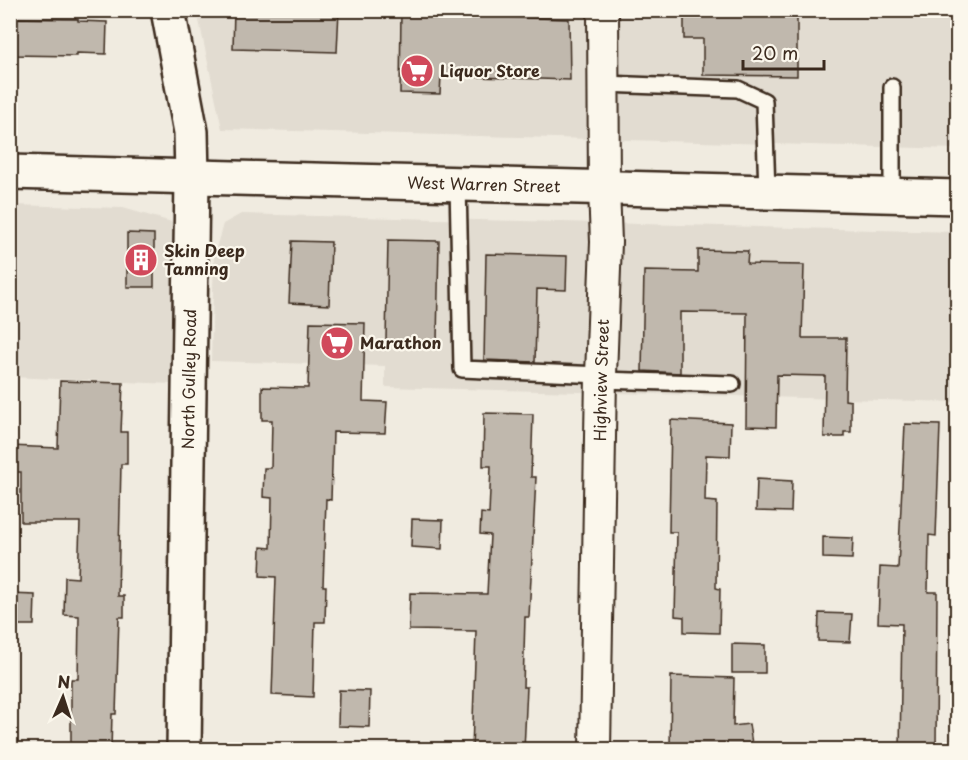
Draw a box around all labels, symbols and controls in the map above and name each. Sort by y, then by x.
scale bar [743,33,824,71]
text: 20 m [752,39,798,66]
supermarket icon: Liquor Store [399,53,435,89]
place label: Liquor Store [440,58,540,82]
street label: West Warren Street [407,169,561,198]
place label: Skin Deep Tanning [164,238,245,280]
building icon: Skin Deep Tanning [123,242,159,278]
street label: North Gulley Road [175,308,201,449]
street label: Highview Street [587,318,614,441]
supermarket icon: Marathon [319,325,355,361]
place label: Marathon [360,330,441,354]
north arrow [33,667,93,727]
text: N [57,669,71,693]

